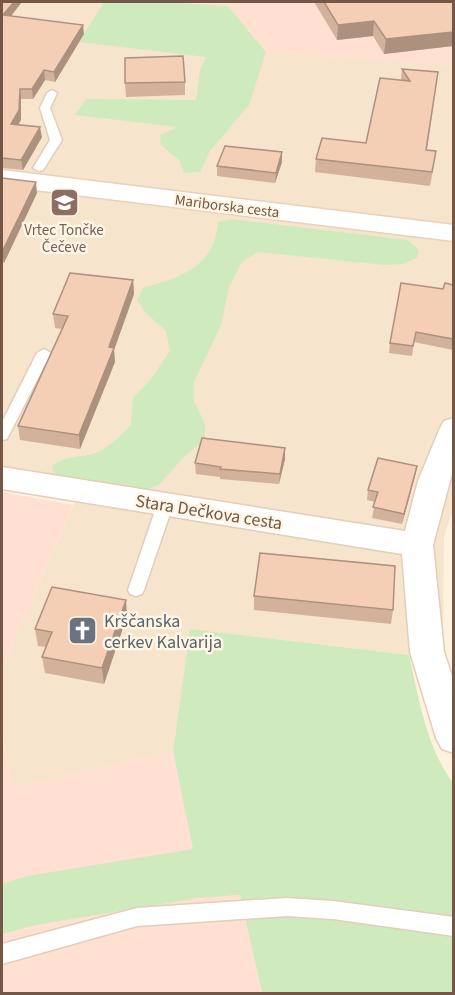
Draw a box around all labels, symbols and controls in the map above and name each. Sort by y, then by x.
school or university icon: Vrtec Tončke Čečeve [48,187,80,219]
street label: Mariborska cesta [173,190,280,223]
place label: Vrtec Tončke Čečeve [24,220,104,258]
street label: Stara Dečkova cesta [134,489,284,536]
place label: Krščanska cerkev Kalvarija [104,609,222,655]
church icon: Krščanska cerkev Kalvarija [67,615,99,647]

